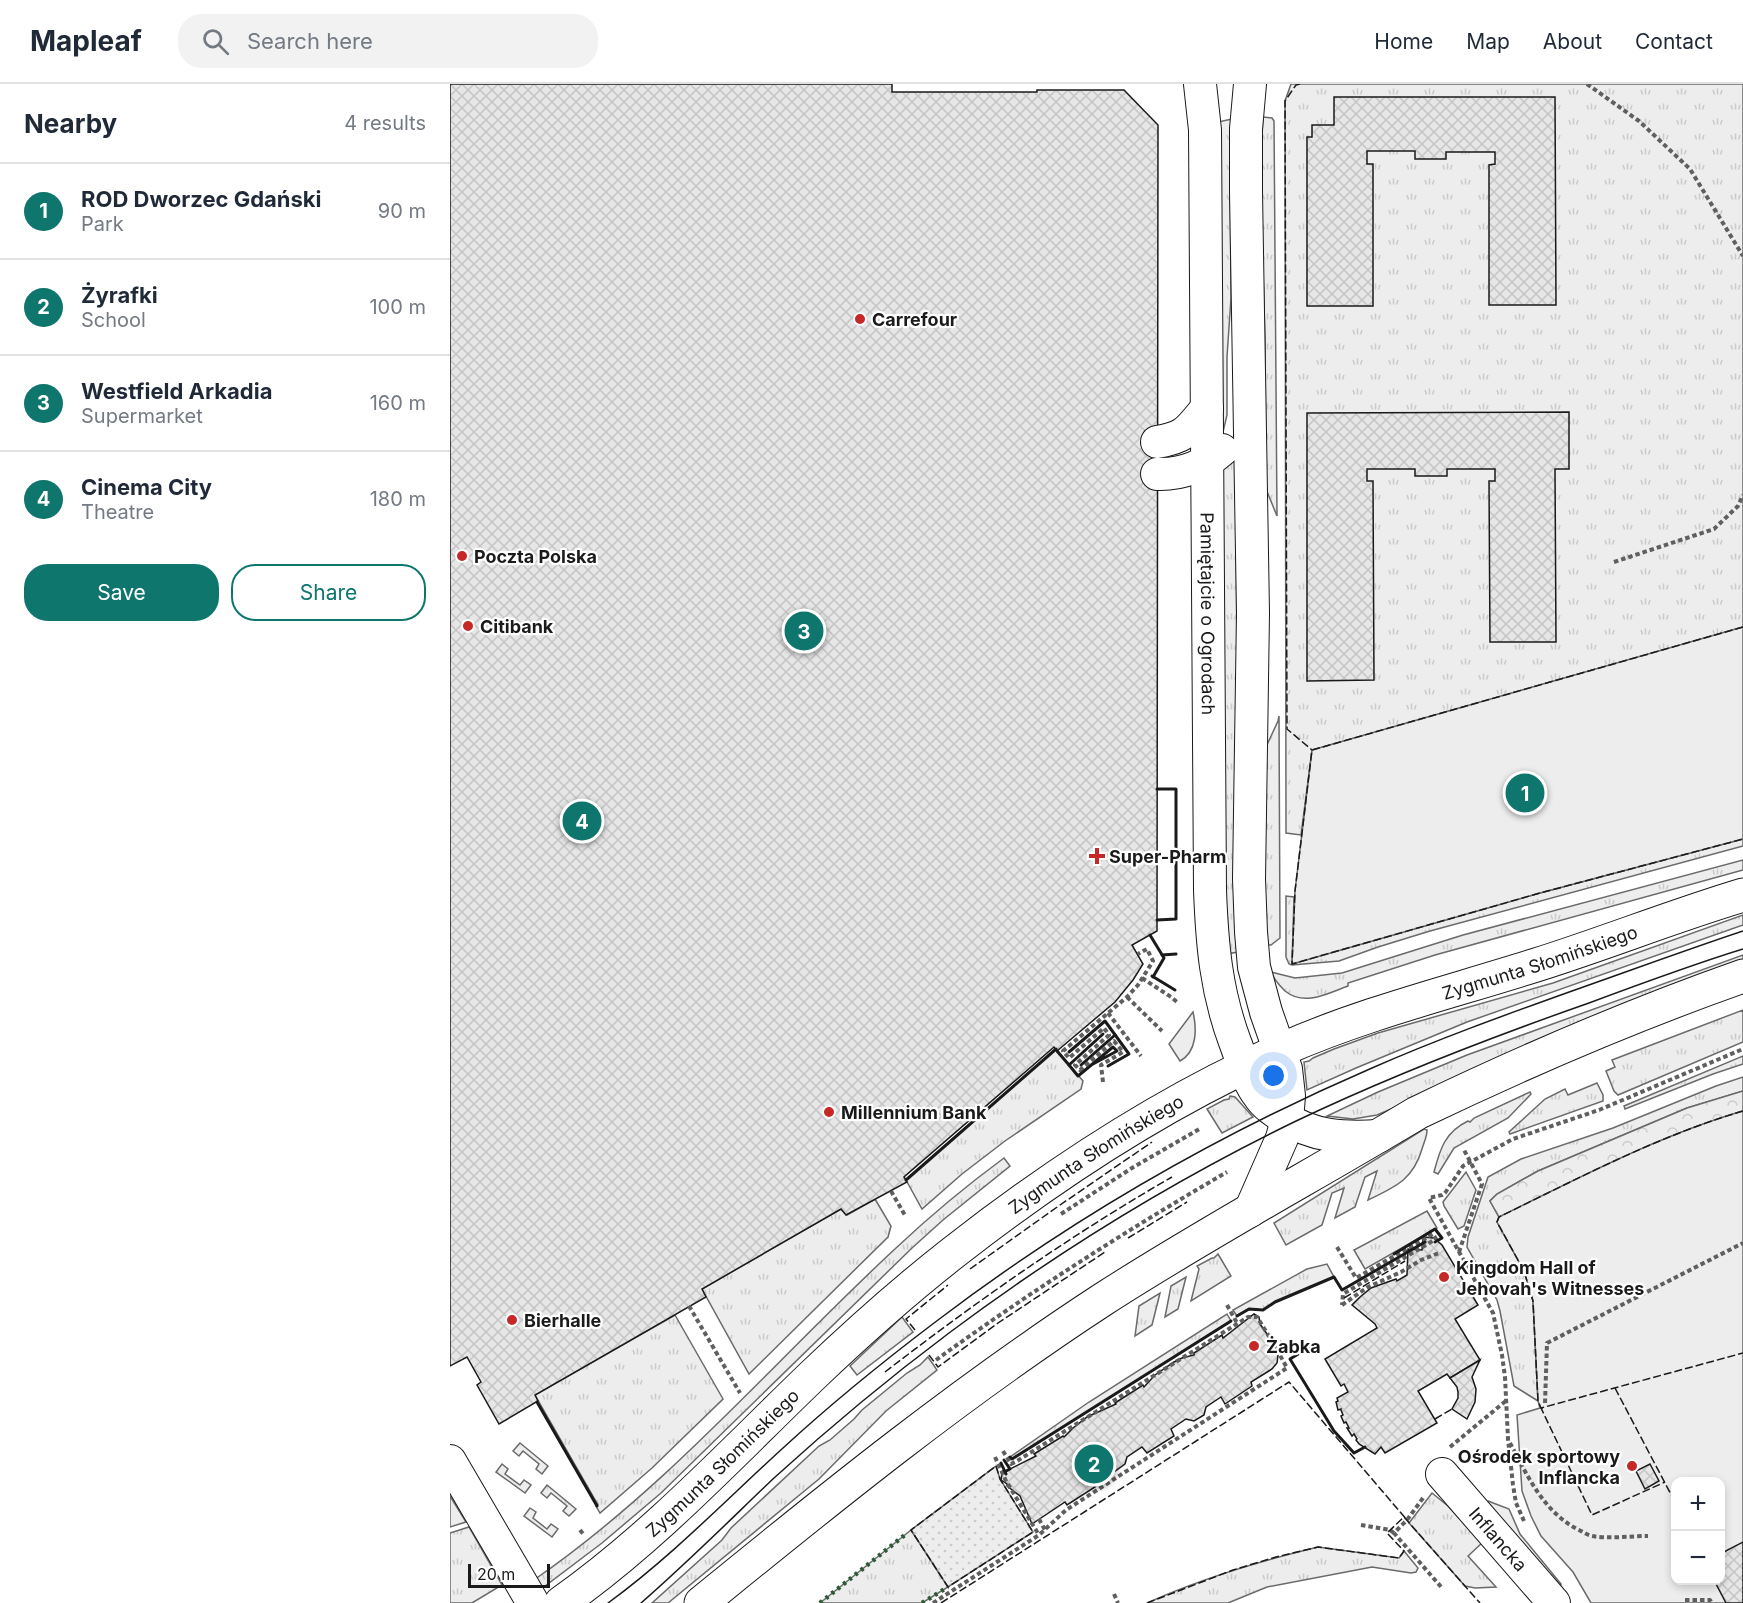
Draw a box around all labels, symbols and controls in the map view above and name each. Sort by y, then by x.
search box [178,14,598,68]
text: Mapleaf [30,24,142,58]
icon: search [199,25,232,58]
text: Search here [247,28,373,54]
text: Home [1374,29,1433,54]
text: Map [1466,29,1510,54]
text: About [1543,29,1602,54]
text: Contact [1635,29,1713,54]
text: Nearby [24,108,117,139]
text: 4 results [344,111,426,135]
text: ROD Dworzec Gdański [81,186,322,212]
text: 1 [39,199,48,223]
text: 90 m [378,199,426,223]
text: Park [81,212,124,236]
text: Żyrafki [81,282,158,308]
text: 2 [37,295,50,319]
text: 100 m [369,295,426,319]
text: School [81,308,146,332]
place label: Carrefour [872,309,957,330]
marker: Carrefour [853,312,867,326]
text: Westfield Arkadia [81,378,272,404]
text: 3 [37,391,50,415]
text: 160 m [370,391,426,415]
text: Supermarket [81,404,203,428]
text: Cinema City [81,474,212,500]
text: 4 [37,487,50,511]
text: 180 m [370,487,426,511]
text: Theatre [81,500,154,524]
street label: Pamiętajcie o Ogrodach [1197,512,1219,715]
place label: Poczta Polska [474,546,597,567]
marker: Poczta Polska [455,549,469,563]
button: Save [24,564,219,621]
button: Share [231,564,426,621]
pin: 3 [784,608,824,654]
place label: Citibank [480,616,554,637]
marker: Citibank [461,619,475,633]
pin: 1 [1506,770,1544,816]
pin: 4 [562,798,602,844]
place label: Super-Pharm [1109,846,1226,867]
marker: Super-Pharm [1090,849,1104,863]
street label: Zygmunta Słomińskiego [1439,921,1640,1003]
your location [1259,1061,1288,1090]
street label: Zygmunta Słomińskiego [1004,1090,1187,1218]
place label: Millennium Bank [841,1102,987,1123]
marker: Millennium Bank [822,1105,836,1119]
place label: Kingdom Hall of Jehovah's Witnesses [1456,1257,1644,1299]
marker: Kingdom Hall of Jehovah's Witnesses [1437,1270,1451,1284]
place label: Bierhalle [524,1310,602,1331]
marker: Bierhalle [505,1313,519,1327]
place label: Żabka [1266,1336,1321,1357]
marker: Żabka [1247,1339,1261,1353]
street label: Zygmunta Słomińskiego [641,1384,803,1541]
pin: 2 [1074,1442,1114,1486]
place label: Ośrodek sportowy Inflancka [1458,1446,1620,1488]
marker: Ośrodek sportowy Inflancka [1625,1459,1639,1473]
map controls [1671,1477,1725,1585]
button: + [1671,1477,1725,1531]
street label: Inflancka [1465,1503,1532,1575]
button: − [1671,1531,1725,1585]
scale bar [468,1561,550,1588]
text: 20 m [477,1564,515,1584]

